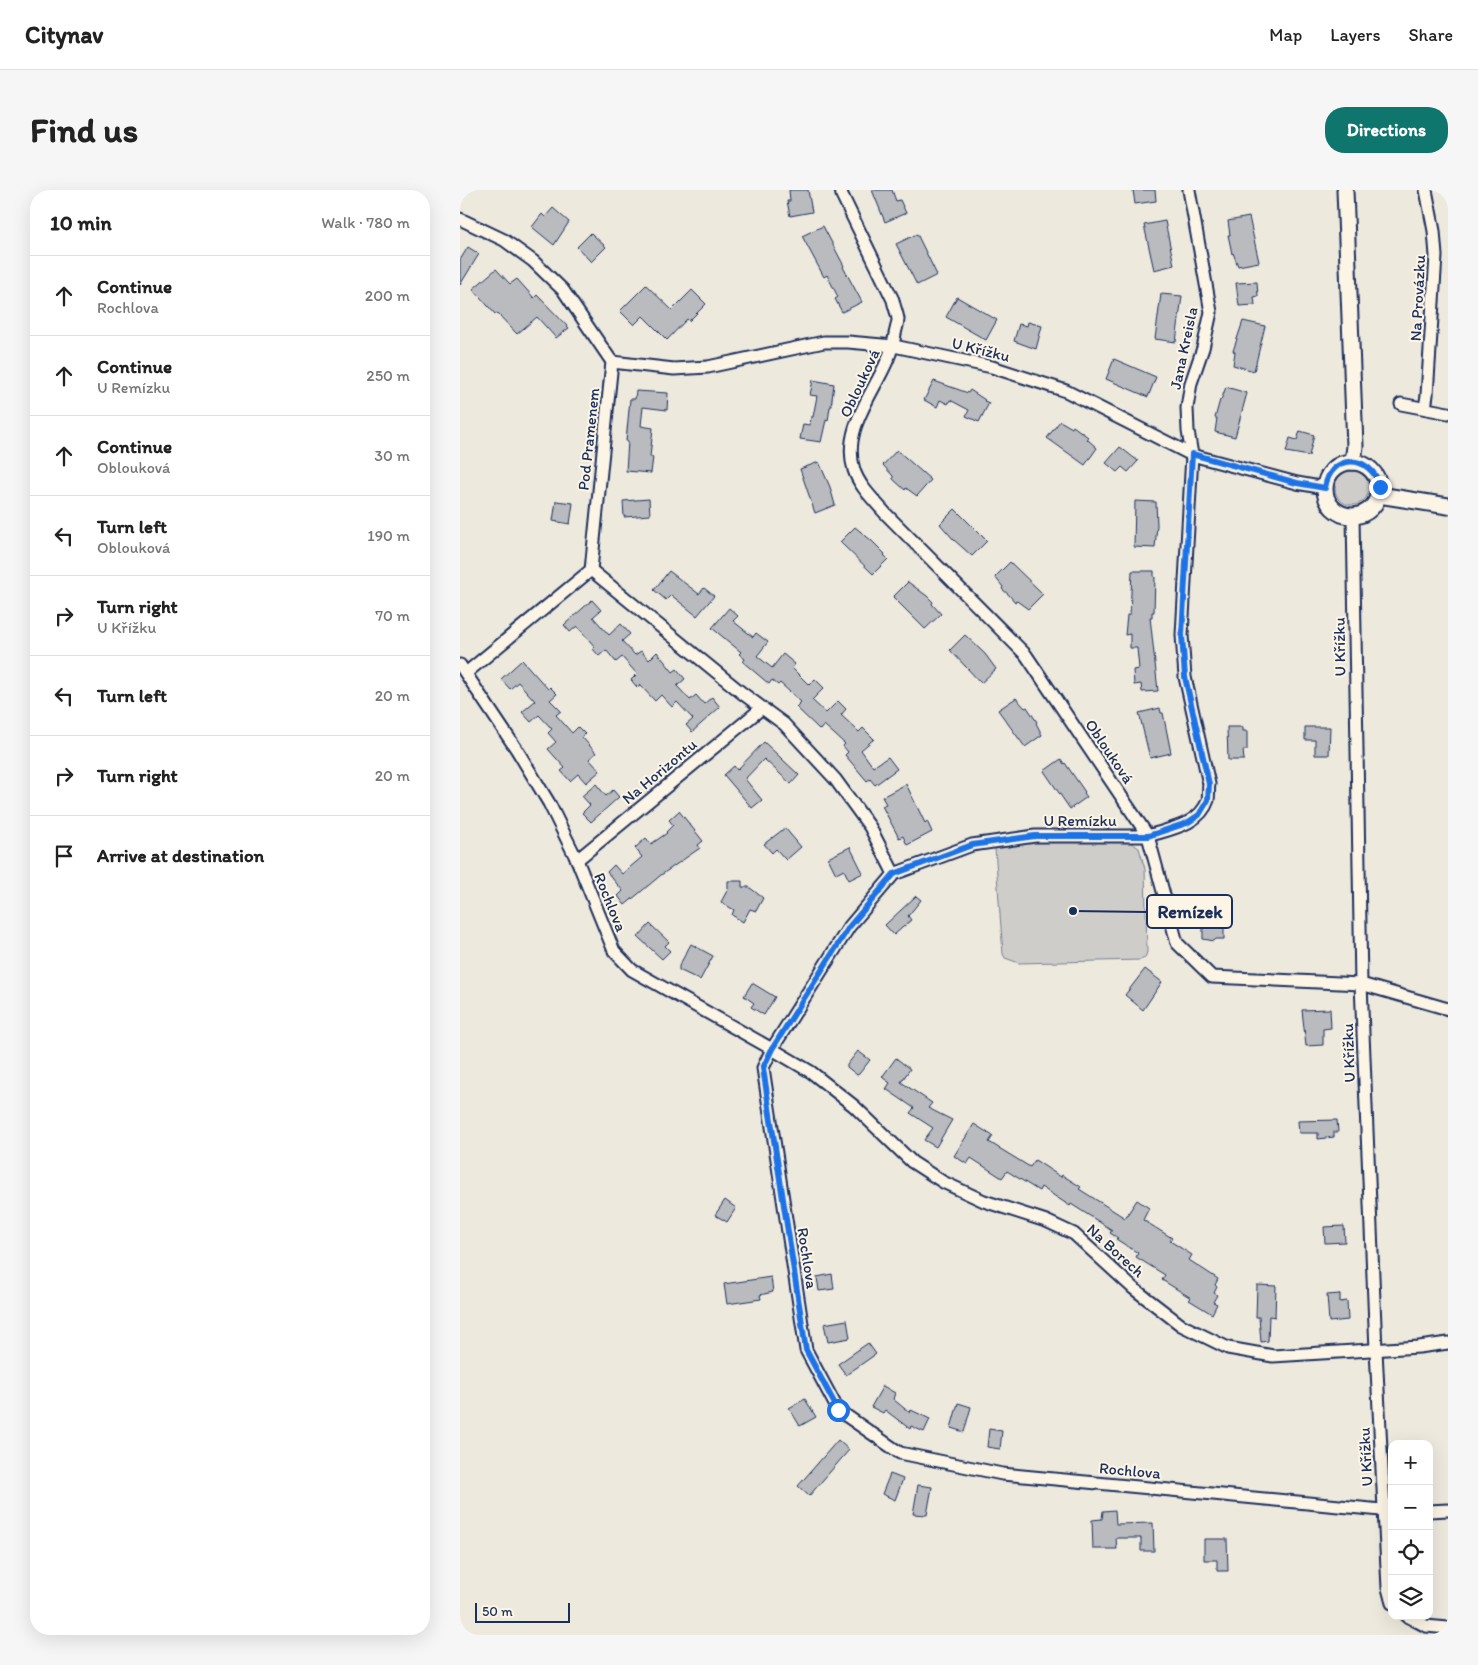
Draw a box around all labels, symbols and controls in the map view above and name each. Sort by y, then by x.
text: Citynav [25,20,103,49]
text: Map [1269,24,1302,46]
text: Layers [1330,24,1380,46]
text: Share [1408,24,1453,46]
button: Directions [1325,107,1448,153]
text: Find us [30,109,138,151]
text: 10 min [50,210,112,235]
text: Walk · 780 m [321,213,410,232]
street label: Na Provázku [1406,254,1429,342]
text: Continue [97,275,172,298]
icon: ahead [50,282,78,310]
text: 200 m [365,286,410,305]
text: Rochlova [97,298,159,317]
street label: Jana Kreisla [1165,305,1202,391]
street label: U Křížku [950,333,1012,366]
street label: Oblouková [835,345,884,421]
text: Continue [97,355,172,378]
icon: ahead [50,362,78,390]
text: 250 m [366,366,410,385]
text: U Remízku [97,378,170,397]
street label: Pod Pramenem [574,387,603,491]
text: Continue [97,435,172,458]
icon: ahead [50,442,78,470]
text: 30 m [374,446,410,465]
text: Oblouková [97,458,170,477]
route end [1369,476,1392,499]
text: Turn left [97,515,167,538]
icon: left [50,522,78,550]
text: 190 m [367,526,410,545]
text: Oblouková [97,538,170,557]
text: Turn right [97,595,178,618]
icon: right [50,602,78,630]
text: 70 m [375,606,410,625]
street label: U Křížku [1329,617,1350,677]
text: U Křížku [97,618,156,637]
icon: left [50,682,78,710]
text: Turn left [97,684,167,707]
text: 20 m [375,686,410,705]
street label: Oblouková [1081,716,1138,788]
street label: Na Horizontu [618,734,701,808]
icon: right [50,762,78,790]
text: Turn right [97,764,178,787]
text: 20 m [375,766,410,785]
street label: U Remízku [1043,811,1117,830]
icon: arrive [50,842,78,870]
text: Arrive at destination [97,844,264,867]
street label: Rochlova [590,870,631,935]
callout: Remízek [1147,895,1232,928]
text: Remízek [1157,901,1223,923]
street label: U Křížku [1338,1023,1359,1083]
street label: Na Borech [1083,1220,1149,1281]
street label: Rochlova [793,1226,822,1291]
route start [827,1399,850,1422]
street label: U Křížku [1354,1427,1377,1487]
map controls [1388,1440,1433,1620]
button: + [1388,1440,1433,1485]
street label: Rochlova [1098,1458,1162,1483]
button: − [1388,1485,1433,1530]
button: locate [1388,1530,1433,1575]
button: layers [1388,1575,1433,1620]
scale bar [475,1600,570,1623]
text: 50 m [482,1603,513,1620]

